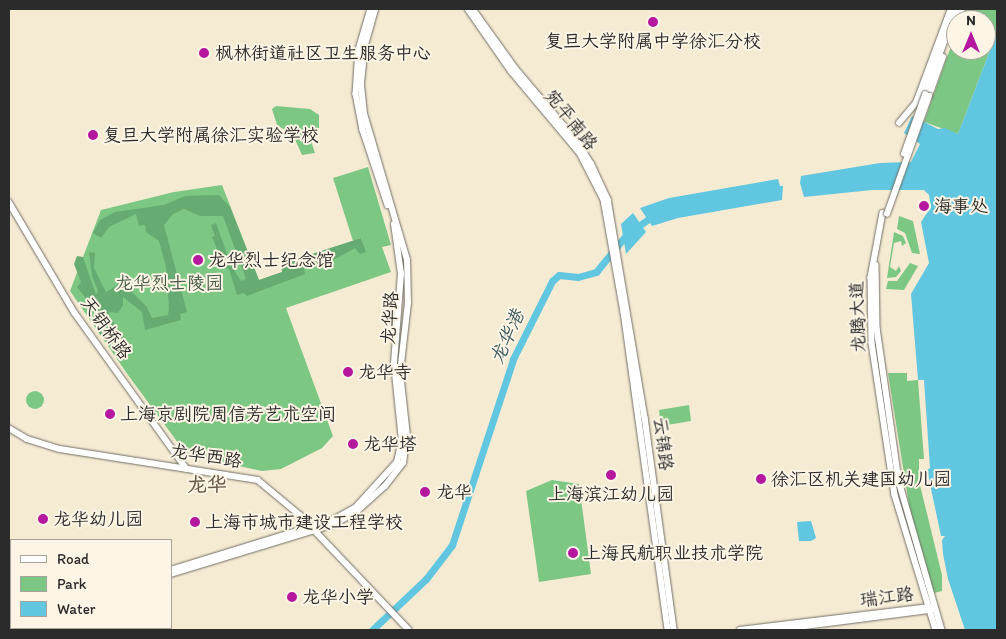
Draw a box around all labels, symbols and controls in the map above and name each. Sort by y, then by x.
north arrow [946,10,996,60]
text: N [966,12,976,29]
marker: 复旦大学附属中学徐汇分校 [647,16,659,28]
place label: 复旦大学附属中学徐汇分校 [545,30,761,52]
place label: 枫林街道社区卫生服务中心 [215,42,431,64]
marker: 枫林街道社区卫生服务中心 [197,46,211,60]
street label: 宛平南路 [540,85,602,155]
place label: 复旦大学附属徐汇实验学校 [103,124,319,146]
marker: 复旦大学附属徐汇实验学校 [87,129,99,141]
place label: 海事处 [934,195,988,217]
marker: 海事处 [918,200,930,212]
place label: 龙华烈士纪念馆 [208,249,334,271]
marker: 龙华烈士纪念馆 [192,254,204,266]
park label: 龙华烈士陵园 [115,272,223,294]
street label: 龙腾大道 [846,281,870,353]
street label: 龙华路 [377,290,403,346]
street label: 天钥桥路 [76,293,136,363]
water label: 龙华港 [485,306,529,368]
place label: 龙华寺 [358,361,412,383]
marker: 龙华寺 [342,366,354,378]
place label: 上海京剧院周信芳艺术空间 [120,403,336,425]
marker: 上海京剧院周信芳艺术空间 [104,408,116,420]
street label: 云锦路 [649,416,677,472]
place label: 龙华塔 [363,433,417,455]
marker: 龙华塔 [347,438,359,450]
street label: 龙华西路 [169,440,243,472]
place label: 徐汇区机关建国幼儿园 [771,468,951,490]
marker: 上海滨江幼儿园 [605,469,617,481]
district label: 龙华 [187,472,227,496]
marker: 徐汇区机关建国幼儿园 [755,473,767,485]
place label: 龙华 [436,481,472,503]
place label: 上海滨江幼儿园 [548,483,674,505]
marker: 龙华 [418,485,432,499]
place label: 龙华幼儿园 [53,508,143,530]
place label: 上海市城市建设工程学校 [205,511,403,533]
marker: 龙华幼儿园 [37,513,49,525]
marker: 上海市城市建设工程学校 [189,516,201,528]
legend [10,539,172,629]
place label: 上海民航职业技术学院 [583,542,763,564]
marker: 上海民航职业技术学院 [567,547,579,559]
text: Road [57,550,89,568]
text: Park [57,575,87,593]
street label: 瑞江路 [859,583,915,611]
place label: 龙华小学 [302,586,374,608]
marker: 龙华小学 [286,591,298,603]
text: Water [57,600,95,618]

